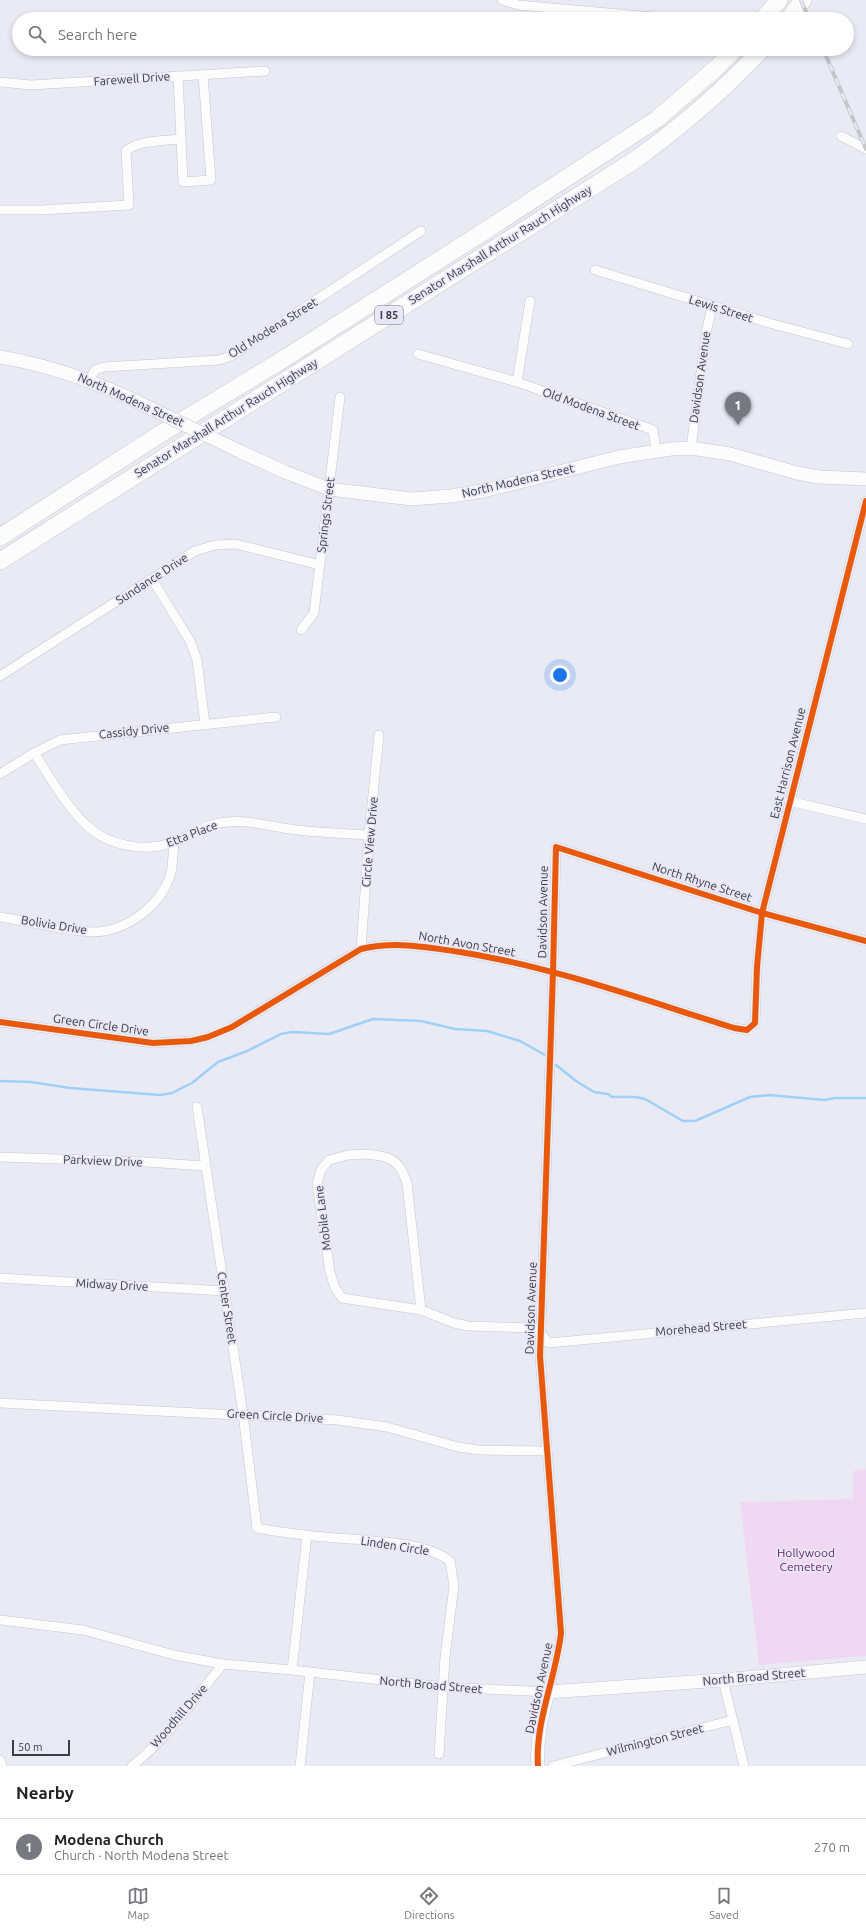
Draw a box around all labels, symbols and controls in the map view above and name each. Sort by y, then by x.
search box [12,12,854,56]
icon: search [26,23,48,45]
text: Search here [58,26,137,43]
street label: Farewell Drive [93,69,171,88]
street label: Senator Marshall Arthur Rauch Highway [406,182,594,307]
street label: Lewis Street [687,293,755,325]
street label: Old Modena Street [226,295,320,360]
road number: I 85 [375,306,403,324]
street label: Davidson Avenue [687,330,712,424]
street label: Senator Marshall Arthur Rauch Highway [132,355,320,480]
street label: North Modena Street [76,370,187,429]
street label: Old Modena Street [541,385,642,432]
pin: 1 [725,392,751,425]
street label: North Modena Street [460,461,576,500]
street label: Springs Street [314,476,337,553]
street label: Sundance Drive [113,550,190,607]
your location [550,665,570,685]
street label: East Harrison Avenue [767,706,808,820]
street label: Cassidy Drive [98,720,170,741]
street label: Circle View Drive [359,796,380,888]
street label: Etta Place [164,818,219,849]
street label: North Rhyne Street [651,859,754,904]
street label: Davidson Avenue [535,866,550,958]
street label: Bolivia Drive [20,913,88,936]
street label: North Avon Street [418,929,517,958]
street label: Green Circle Drive [52,1011,150,1038]
street label: Parkview Drive [63,1153,143,1168]
street label: Mobile Lane [312,1185,333,1251]
street label: Davidson Avenue [522,1261,539,1355]
street label: Center Street [215,1271,240,1345]
street label: Midway Drive [75,1276,149,1293]
street label: Morehead Street [655,1317,747,1338]
street label: Green Circle Drive [226,1406,324,1425]
street label: Linden Circle [360,1534,430,1557]
park label: Hollywood Cemetery [777,1546,835,1573]
street label: Davidson Avenue [523,1641,555,1735]
street label: North Broad Street [702,1666,806,1687]
street label: North Broad Street [379,1674,483,1695]
street label: Woodhill Drive [148,1682,209,1750]
street label: Wilmington Street [605,1721,705,1758]
scale bar [12,1738,70,1757]
text: 50 m [18,1741,42,1753]
text: Nearby [16,1783,74,1802]
text: Modena Church [54,1831,164,1848]
text: 1 [25,1840,33,1854]
text: 270 m [814,1840,850,1854]
text: Church · North Modena Street [54,1848,229,1862]
tab: Map [127,1885,149,1921]
tab: Directions [404,1885,455,1921]
tab: Saved [709,1885,739,1921]

